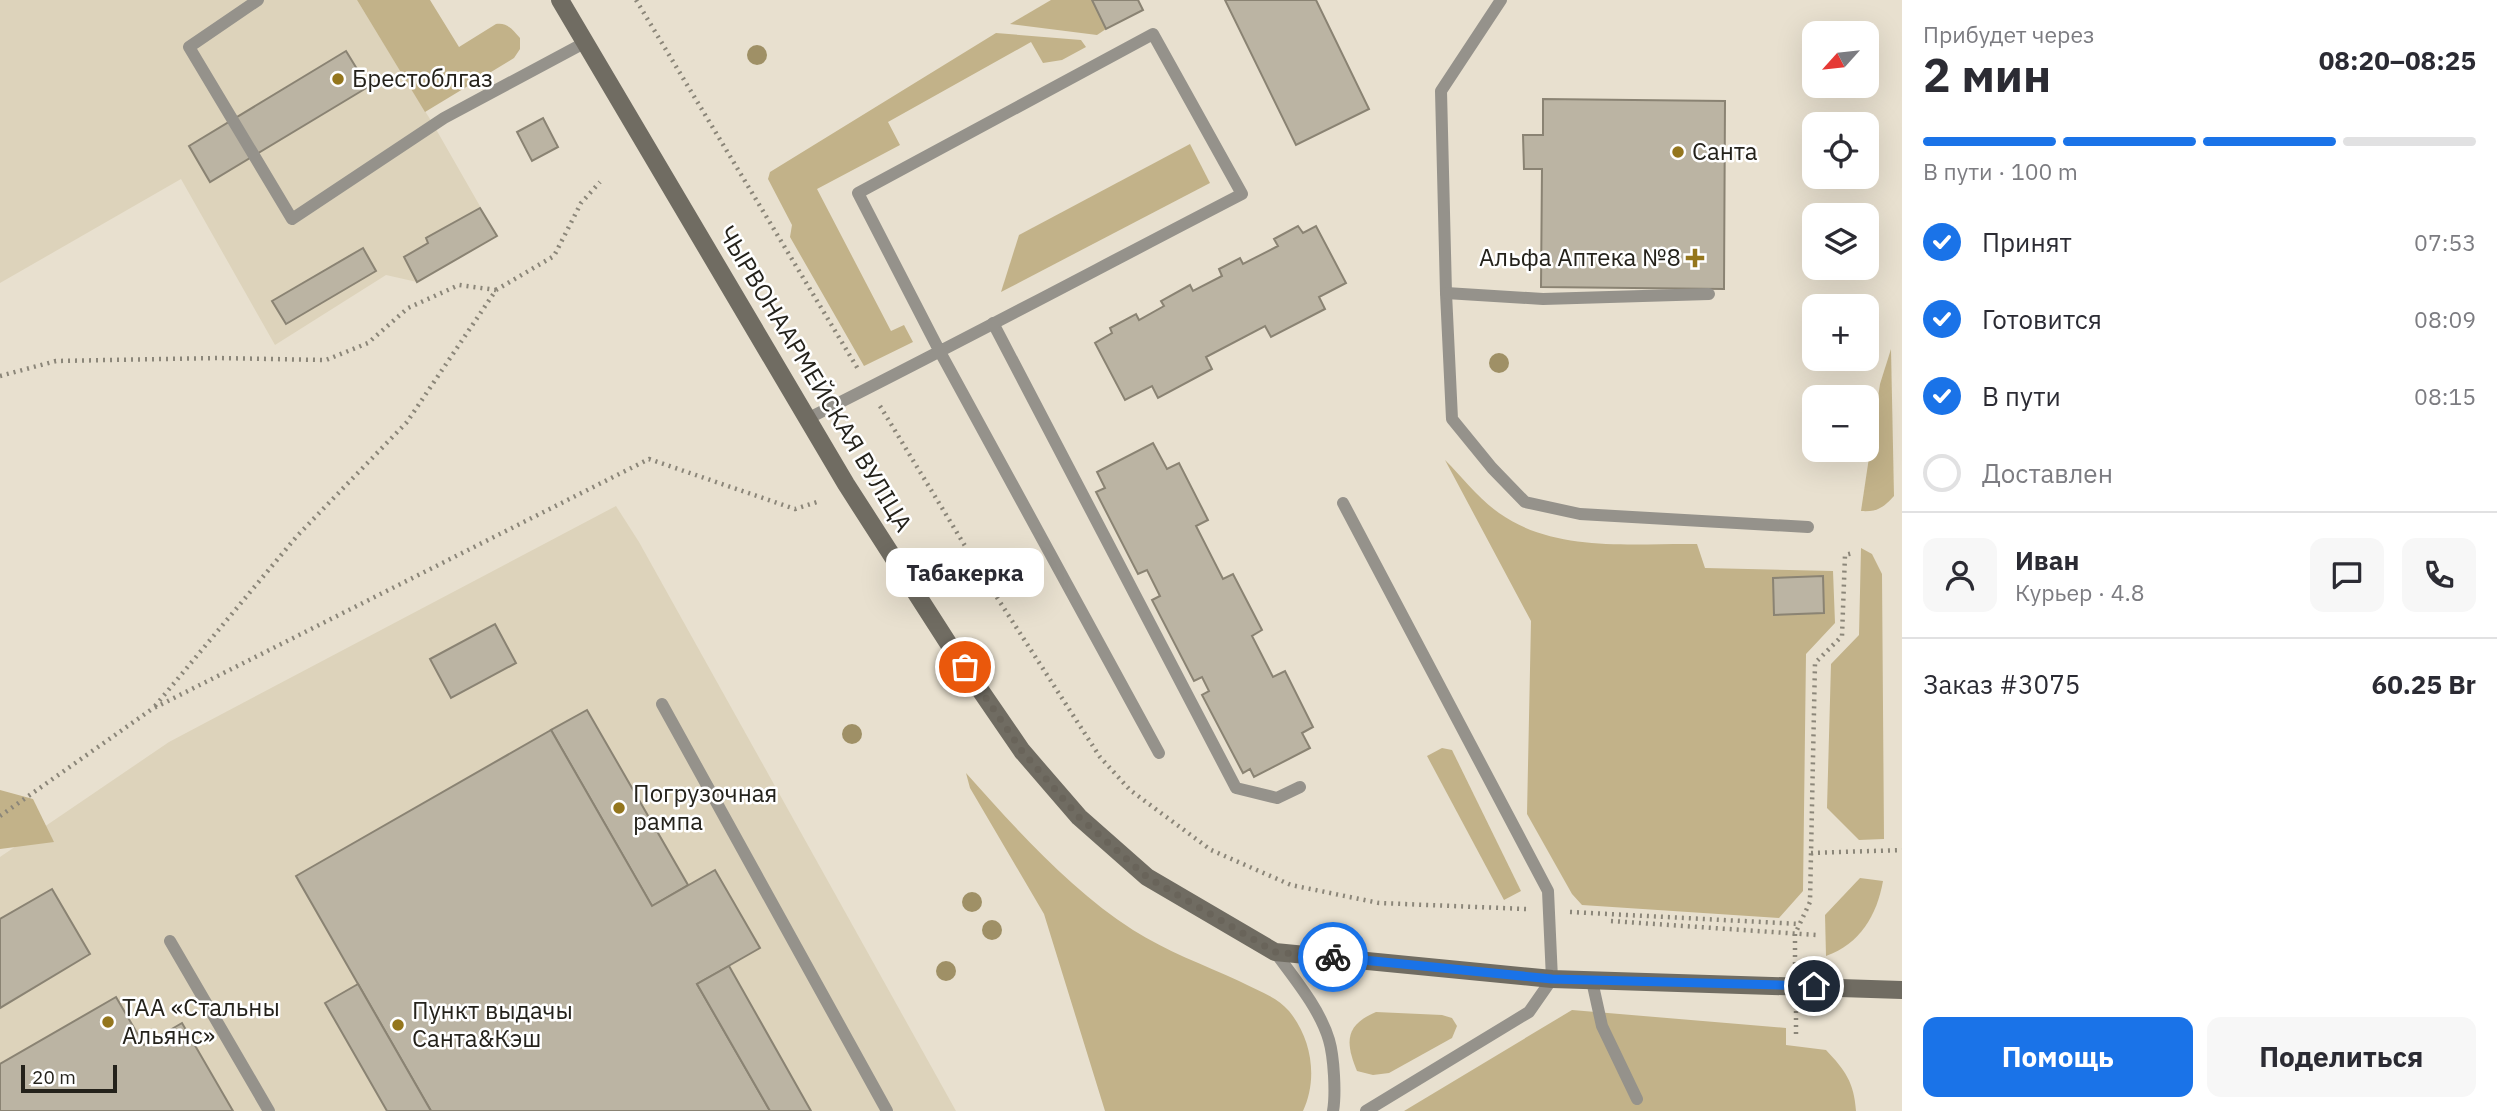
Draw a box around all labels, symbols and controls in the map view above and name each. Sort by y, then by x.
text: Прибудет через [1923,19,2095,49]
north arrow [1802,21,1880,98]
map controls [1802,21,1879,462]
text: 08:20–08:25 [2319,43,2476,77]
text: 2 мин [1923,45,2051,105]
place label: Брестоблгаз [352,62,493,94]
marker: Брестоблгаз [330,71,346,87]
button: locate [1802,112,1879,189]
place label: Санта [1692,135,1758,167]
marker: Санта [1670,144,1686,160]
text: В пути · 100 m [1923,156,2078,186]
button: layers [1802,203,1879,280]
street label: ЧЫРВОНААРМЕЙСКАЯ ВУЛІЦА [712,220,920,537]
icon: check [1923,223,1961,261]
text: Принят [1982,225,2072,259]
text: 07:53 [2414,227,2476,257]
place label: Альфа Аптека №8 [1479,241,1681,273]
marker: Альфа Аптека №8 [1687,250,1703,266]
button: + [1802,294,1879,371]
icon: check [1923,300,1961,338]
text: Готовится [1982,302,2102,336]
text: 08:09 [2414,304,2476,334]
icon: check [1923,377,1961,415]
text: В пути [1982,379,2061,413]
text: 08:15 [2414,381,2476,411]
button: − [1802,385,1879,462]
text: Доставлен [1982,456,2113,490]
button: person [1923,538,1997,612]
button: chat [2310,538,2384,612]
button: phone [2402,538,2476,612]
text: Иван [2015,543,2080,577]
callout: Табакерка [886,548,1044,597]
text: Табакерка [906,557,1024,587]
text: Курьер · 4.8 [2015,577,2145,607]
pin [935,637,995,697]
icon: bag [946,648,984,686]
text: Заказ #3075 [1923,667,2080,701]
text: 60.25 Br [2372,667,2476,701]
place label: Погрузочная рампа [633,777,777,837]
marker: Погрузочная рампа [611,800,627,816]
courier [1298,922,1368,992]
icon: bike [1314,938,1352,976]
pin [1784,956,1844,1016]
icon: home [1795,967,1833,1005]
place label: ТАА «Стальны Альянс» [122,991,280,1051]
place label: Пункт выдачы Санта&Кэш [412,994,573,1054]
marker: ТАА «Стальны Альянс» [100,1014,116,1030]
marker: Пункт выдачы Санта&Кэш [390,1017,406,1033]
button: Помощь [1923,1017,2193,1097]
button: Поделиться [2207,1017,2476,1097]
scale bar [21,1062,117,1094]
text: 20 m [32,1065,76,1089]

